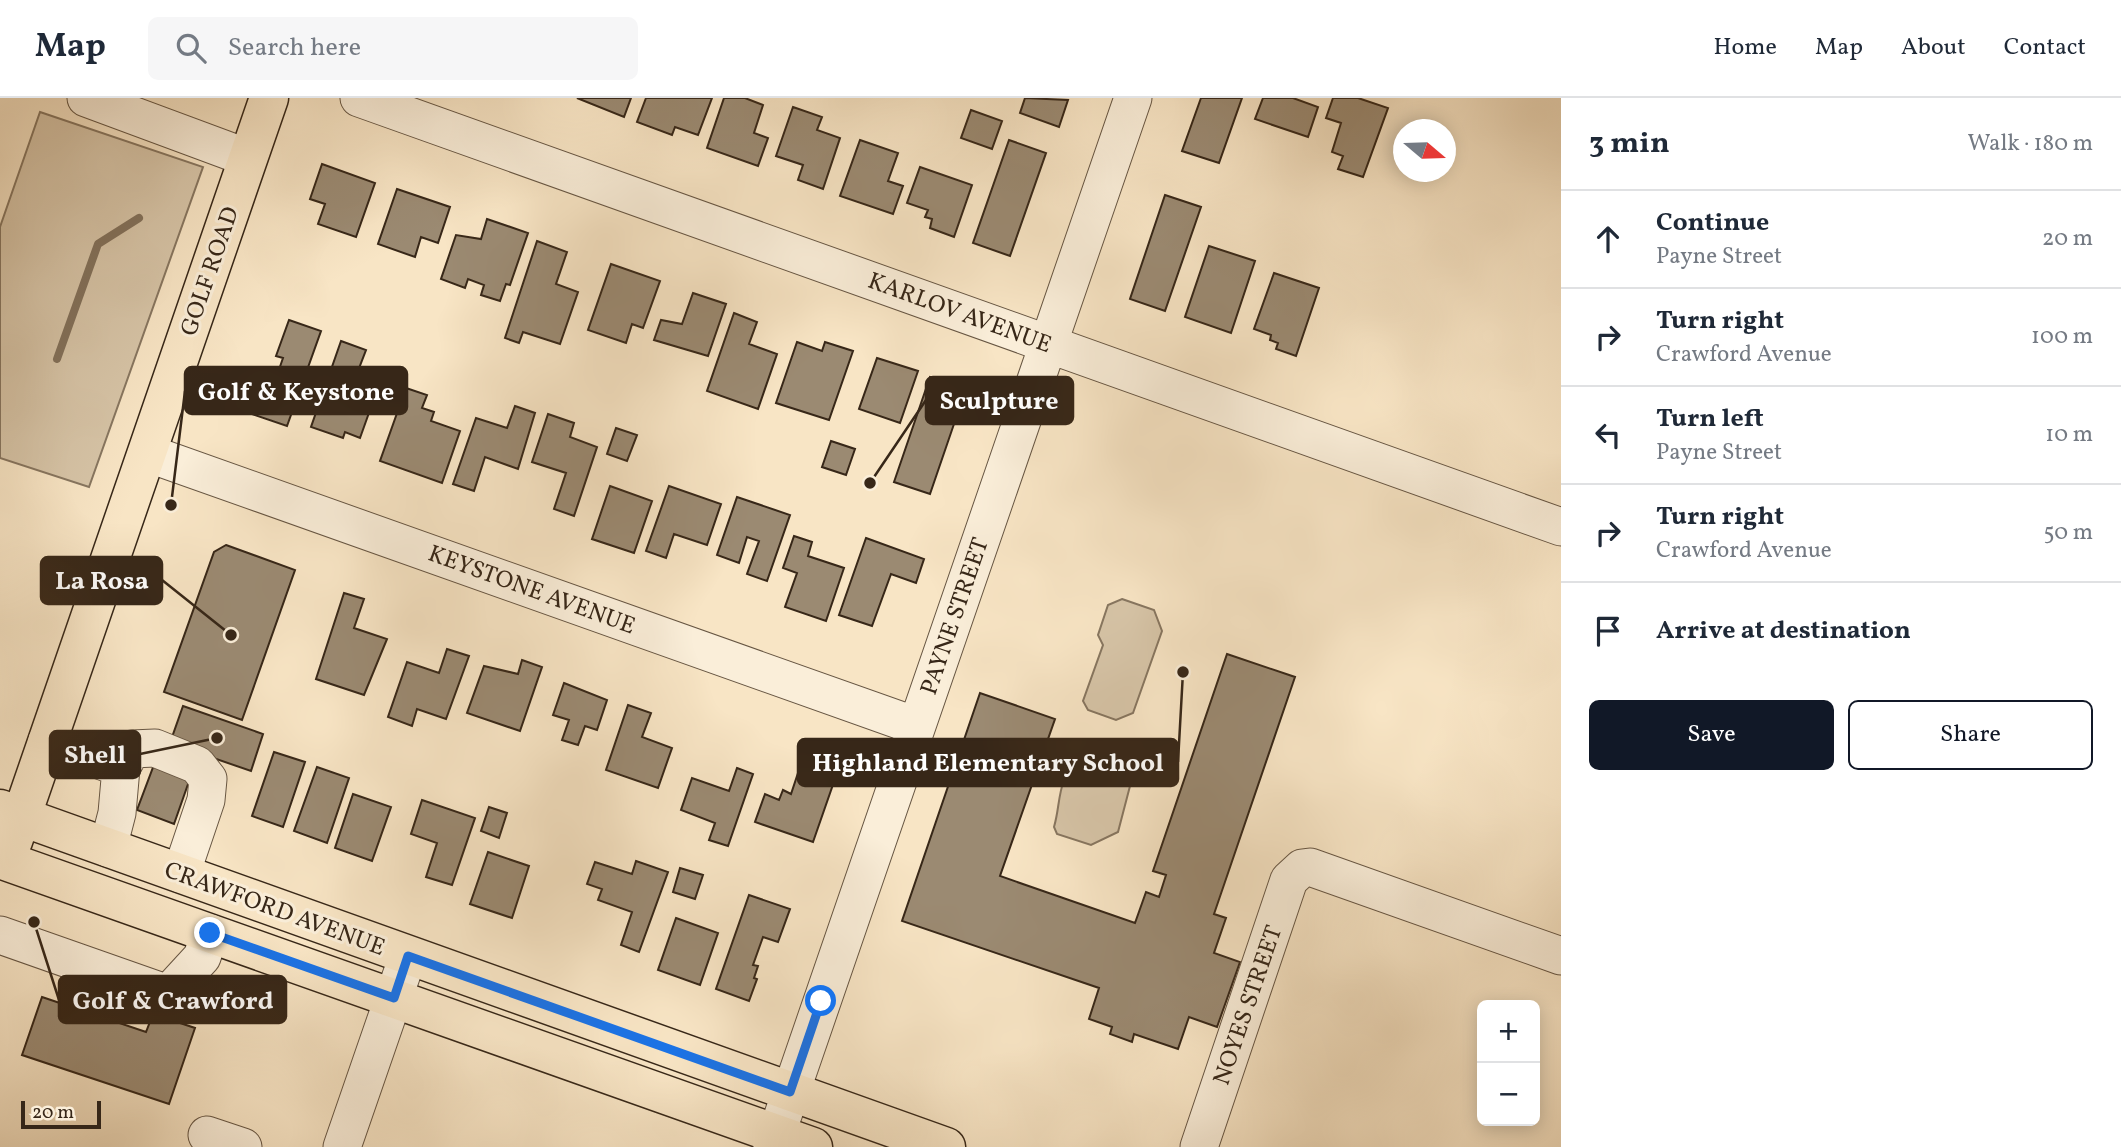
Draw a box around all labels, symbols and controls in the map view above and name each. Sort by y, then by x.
search box [148,17,638,80]
text: Map [35,25,106,71]
icon: search [172,29,210,67]
text: Search here [228,30,361,66]
text: Home [1713,31,1777,65]
text: Map [1815,31,1863,65]
text: About [1901,31,1966,65]
text: Contact [2004,31,2086,65]
north arrow [1393,119,1456,182]
text: 3 min [1589,123,1670,165]
text: Walk · 180 m [1968,128,2093,160]
street label: GOLF ROAD [173,202,249,341]
text: Continue [1656,205,1769,241]
icon: ahead [1589,220,1627,258]
text: 20 m [2042,223,2093,255]
text: Payne Street [1656,241,1782,273]
street label: KARLOV AVENUE [863,265,1056,363]
text: Turn right [1656,303,1784,339]
icon: right [1589,318,1627,356]
text: 100 m [2031,321,2093,353]
text: Crawford Avenue [1656,339,1832,371]
callout: Golf & Keystone [185,367,407,414]
text: Golf & Keystone [198,375,394,411]
callout: Sculpture [926,377,1073,424]
text: Sculpture [939,384,1059,420]
text: Turn left [1656,401,1764,437]
icon: left [1589,416,1627,454]
text: 10 m [2045,419,2093,451]
text: Payne Street [1656,437,1782,469]
text: Turn right [1656,499,1784,535]
icon: right [1589,514,1627,552]
text: 50 m [2044,517,2093,549]
street label: PAYNE STREET [913,533,999,700]
text: Crawford Avenue [1656,535,1832,567]
street label: KEYSTONE AVENUE [423,538,640,644]
callout: La Rosa [41,557,162,604]
text: La Rosa [55,564,149,600]
icon: arrive [1589,612,1627,650]
text: Arrive at destination [1656,613,1911,649]
button: Save [1589,700,1834,770]
button: Share [1848,700,2093,770]
callout: Shell [50,731,140,778]
text: Shell [64,738,126,774]
callout: Highland Elementary School [798,739,1178,786]
text: Highland Elementary School [812,746,1164,782]
street label: CRAWFORD AVENUE [159,854,390,966]
route end [194,917,225,948]
street label: NOYES STREET [1206,921,1292,1090]
callout: Golf & Crawford [59,976,286,1023]
text: Golf & Crawford [72,984,274,1020]
route start [805,985,836,1016]
map controls [1477,1000,1540,1126]
button: + [1477,1000,1540,1063]
button: − [1477,1063,1540,1126]
scale bar [21,1098,102,1130]
text: 20 m [32,1100,74,1126]

